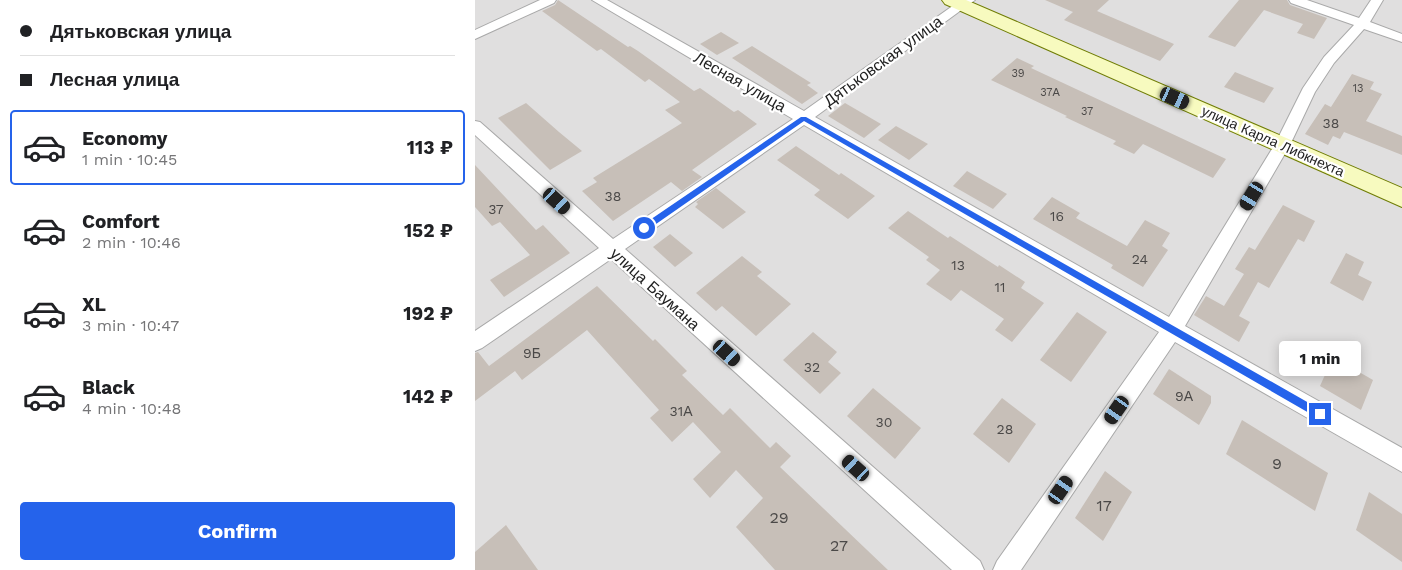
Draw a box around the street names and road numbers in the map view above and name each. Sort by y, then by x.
street label: Дятьковская улица [820,12,946,110]
street label: Лесная улица [691,48,790,116]
street label: улица Карла Либкнехта [1199,102,1347,180]
street label: улица Баумана [606,244,704,334]

